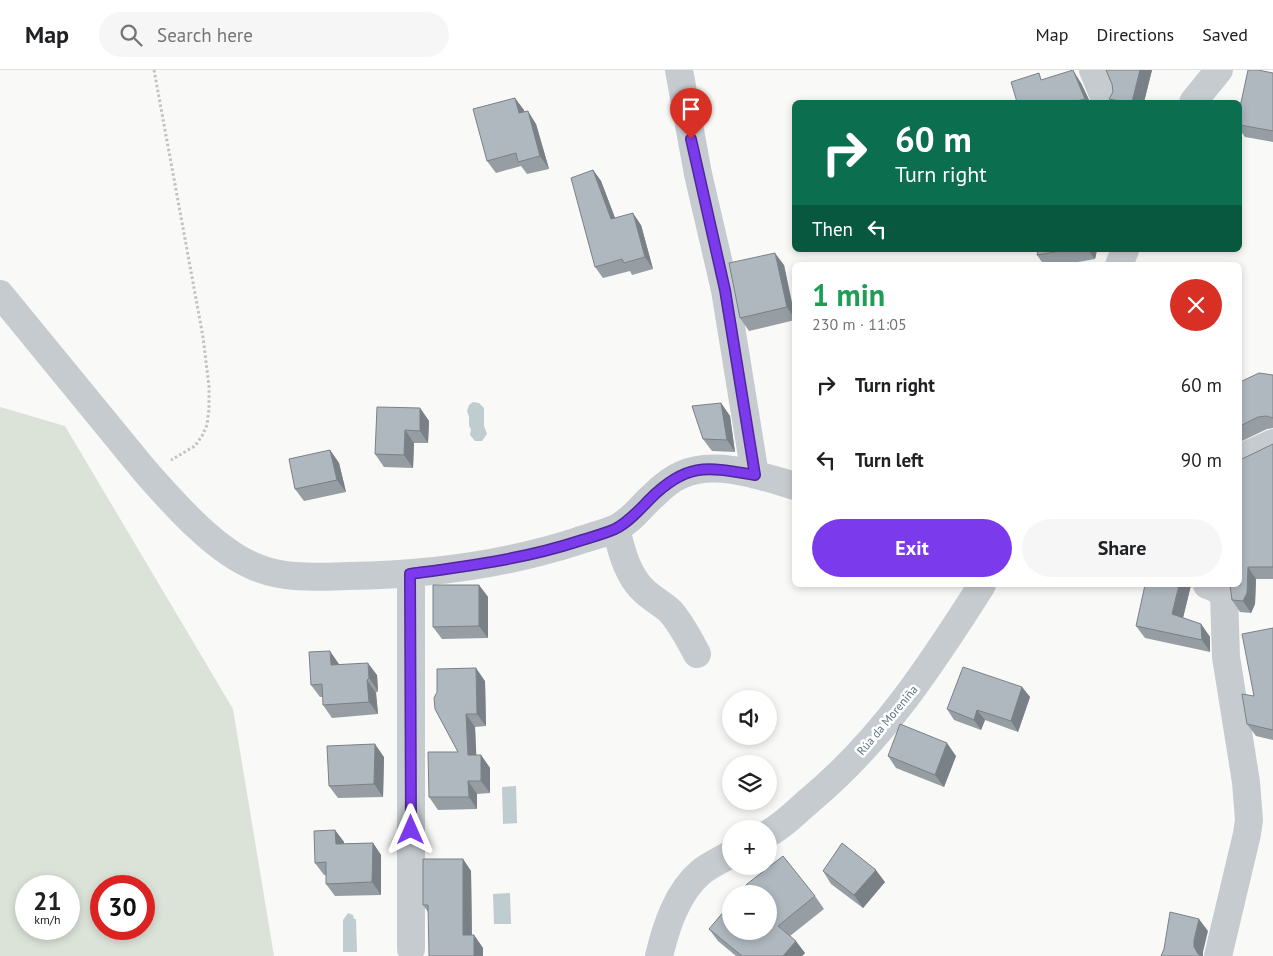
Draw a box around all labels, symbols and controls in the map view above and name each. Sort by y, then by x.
search box [99,12,449,57]
text: Map [25,19,69,50]
icon: search [117,21,145,49]
text: Search here [157,23,253,47]
text: Map [1036,23,1068,46]
text: Directions [1096,23,1174,46]
text: Saved [1202,23,1248,46]
pin [670,88,712,139]
icon: arrive [677,95,705,123]
text: 60 m [895,116,972,162]
icon: right [812,120,877,185]
text: Turn right [895,160,987,188]
icon: left [863,215,891,243]
text: Then [812,217,853,241]
text: 1 min [812,275,885,314]
button: close [1170,279,1222,331]
text: 230 m · 11:05 [812,314,907,334]
icon: right [812,371,840,399]
text: Turn right [855,373,935,397]
text: 60 m [1181,373,1222,397]
icon: left [812,446,840,474]
text: Turn left [855,448,924,472]
text: 90 m [1181,448,1222,472]
button: Exit [812,519,1012,577]
button: Share [1022,519,1222,577]
street label: Rúa da Moreniña [853,682,921,758]
map controls [722,690,777,940]
button: sound [722,690,777,745]
button: layers [722,755,777,810]
position arrow [384,803,436,855]
button: + [722,820,777,875]
speed limit sign: 30 [90,875,155,940]
text: 21 [33,885,62,917]
button: − [722,885,777,940]
text: km/h [34,912,61,927]

